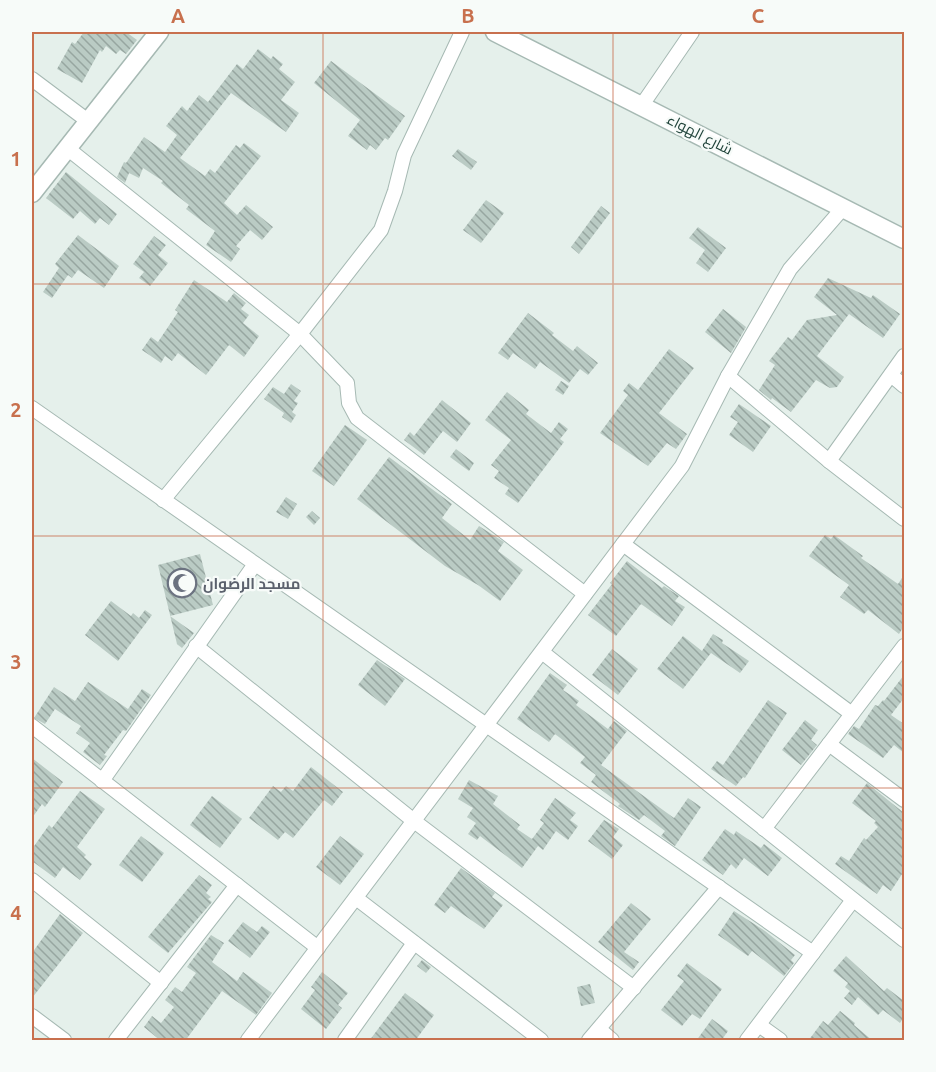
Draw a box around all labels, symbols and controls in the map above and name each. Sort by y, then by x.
text: A [171,4,185,27]
text: B [461,4,475,27]
text: C [752,4,765,27]
street label: شارع الهواء [663,110,736,160]
text: 1 [10,147,22,170]
text: 2 [10,398,22,421]
mosque icon: مسجد الرضوان [166,567,198,599]
place label: مسجد الرضوان [203,575,300,593]
text: 3 [10,650,22,673]
text: 4 [10,901,22,924]

